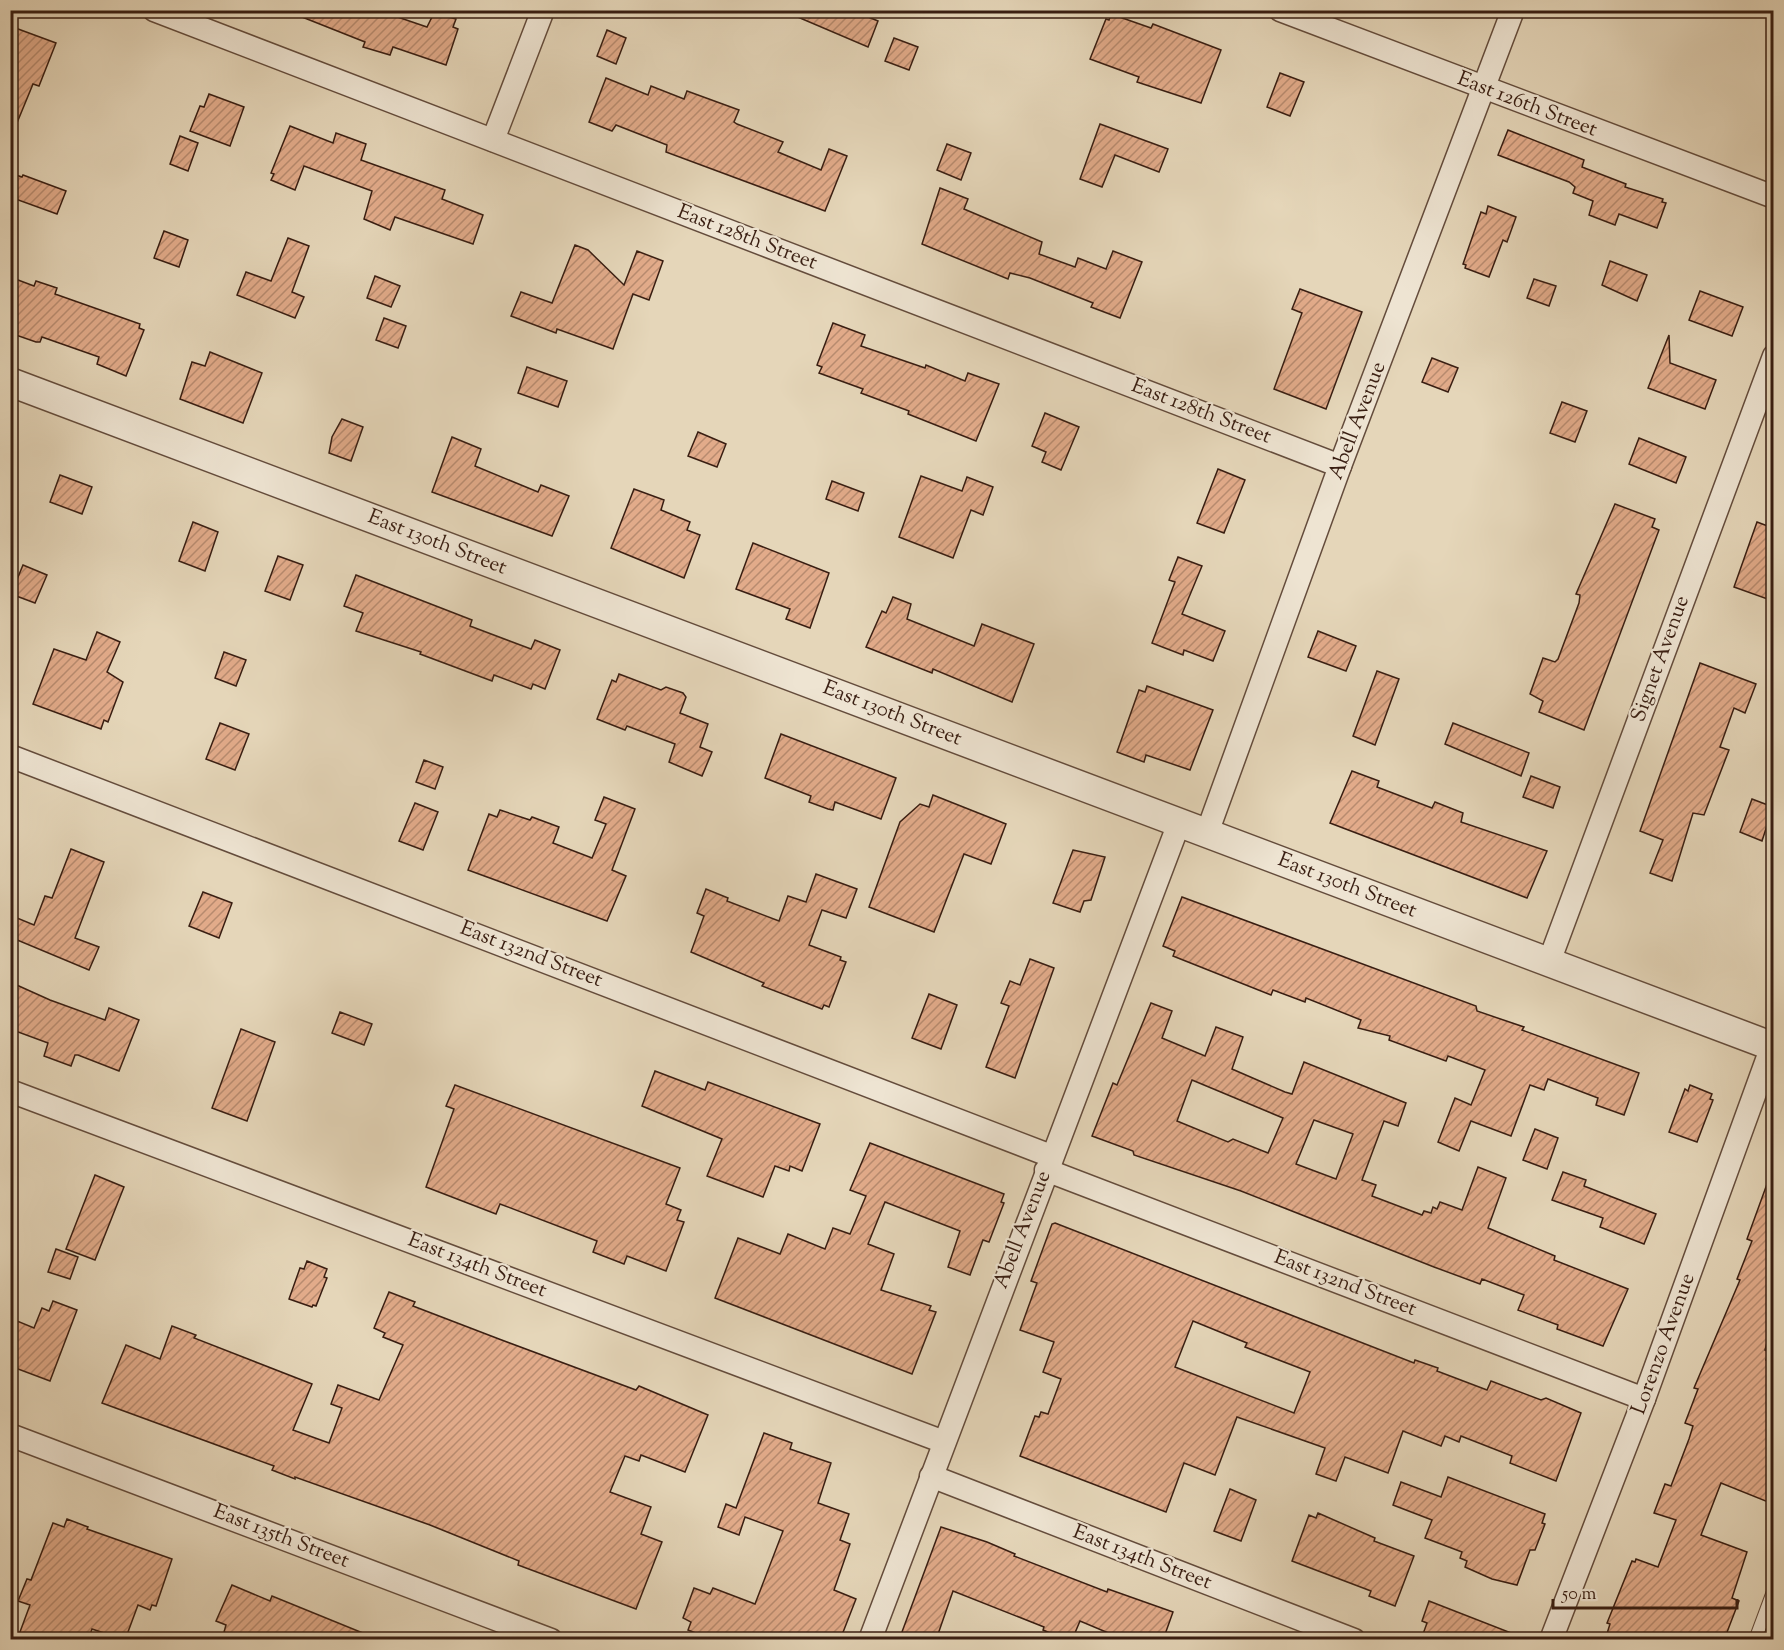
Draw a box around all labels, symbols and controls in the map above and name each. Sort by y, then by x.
street label: East 126th Street [1453,65,1601,145]
street label: East 128th Street [673,197,821,279]
street label: Abell Avenue [1322,358,1394,484]
street label: East 128th Street [1127,371,1275,453]
street label: East 130th Street [363,503,511,583]
street label: Signet Avenue [1624,592,1698,726]
street label: East 130th Street [818,674,966,754]
street label: East 130th Street [1273,846,1421,926]
street label: East 132nd Street [455,914,607,996]
street label: Abell Avenue [987,1167,1059,1293]
street label: East 134th Street [403,1226,551,1306]
street label: East 132nd Street [1269,1243,1421,1325]
street label: Lorenzo Avenue [1625,1269,1703,1419]
street label: East 135th Street [209,1497,353,1577]
street label: East 134th Street [1068,1518,1216,1598]
scale bar [1553,1572,1738,1610]
text: 50 m [1561,1582,1597,1608]

